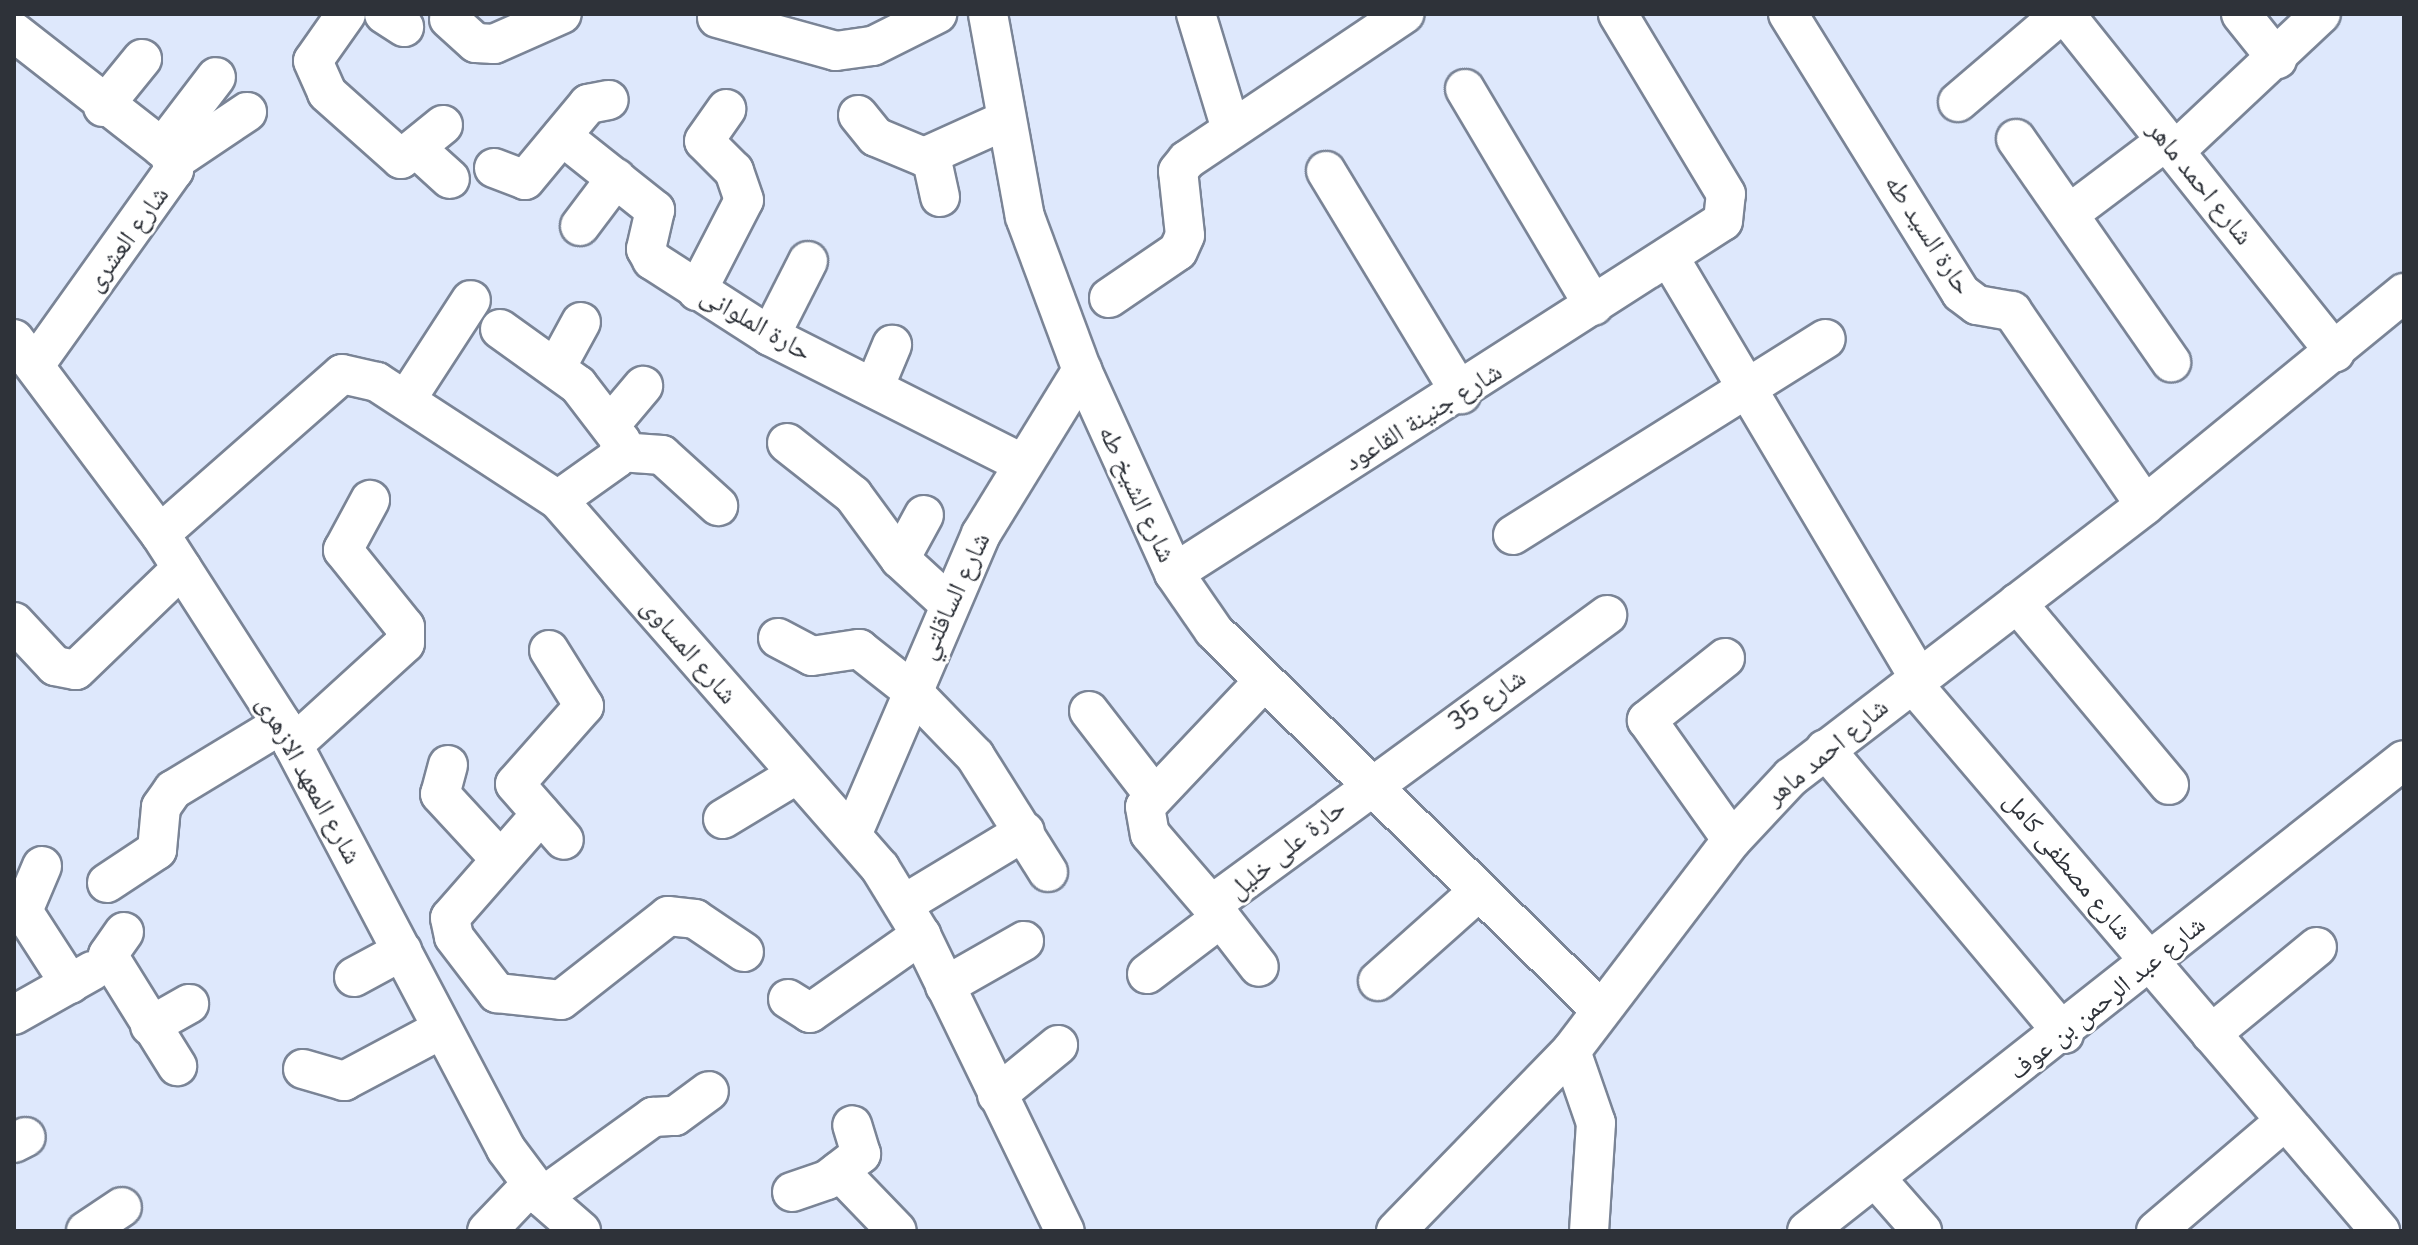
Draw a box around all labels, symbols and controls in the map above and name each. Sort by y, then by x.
street label: شارع احمد ماهر [2140,115,2260,251]
street label: حارة السيد طه [1878,169,1978,301]
street label: شارع العشرى [78,180,176,298]
street label: حارة الملوانى [695,280,817,368]
street label: شارع جنينة القاعود [1338,356,1508,478]
street label: شارع الشيخ طه [1092,421,1182,567]
street label: شارع الساقلتي [911,528,997,664]
street label: شارع المساوى [634,591,744,711]
street label: شارع 35 [1442,662,1532,738]
street label: شارع المعهد الازهرى [250,690,368,870]
street label: شارع احمد ماهر [1759,692,1895,812]
street label: شارع مصطفى كامل [1997,786,2139,946]
street label: حارة على خليل [1222,792,1352,906]
street label: شارع عبد الرحمن بن عوف [2003,909,2211,1087]

